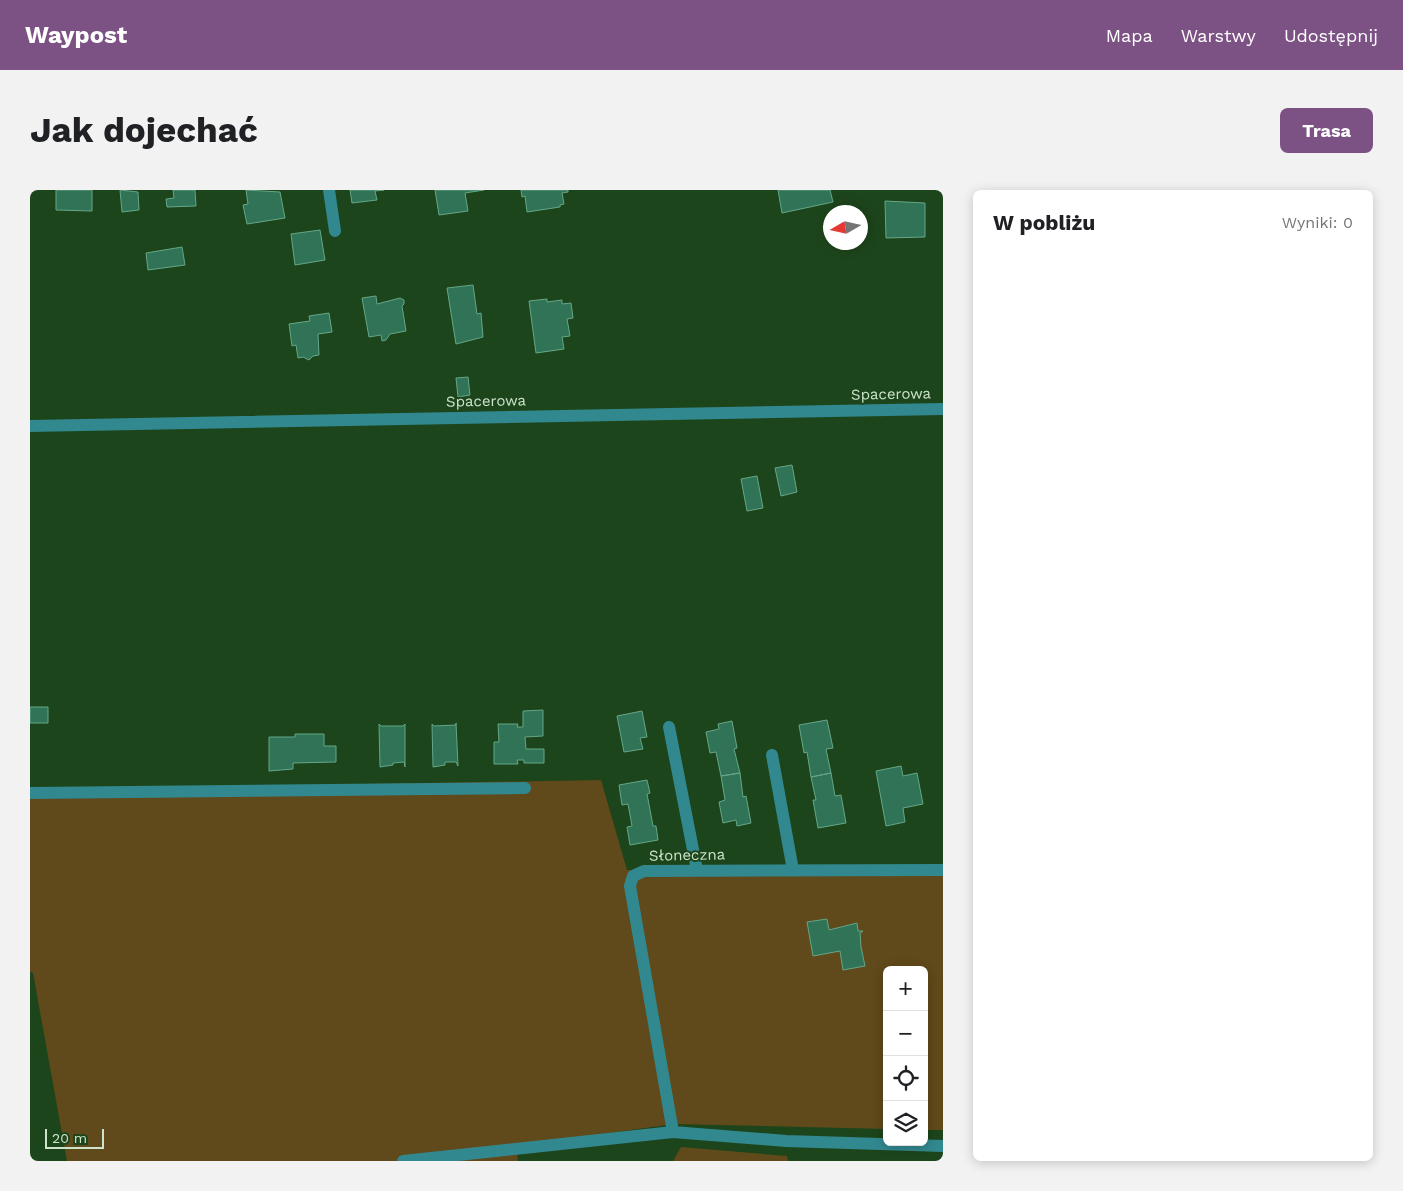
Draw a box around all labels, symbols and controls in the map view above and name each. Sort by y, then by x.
text: Waypost [25,21,127,49]
text: Mapa [1106,25,1153,46]
text: Warstwy [1181,25,1256,46]
text: Udostępnij [1284,25,1378,46]
button: Trasa [1280,108,1373,153]
text: Jak dojechać [30,109,258,151]
north arrow [823,205,868,250]
text: W pobliżu [993,210,1095,235]
text: Wyniki: 0 [1282,213,1353,232]
street label: Spacerowa [851,384,932,404]
street label: Spacerowa [446,391,527,411]
street label: Słoneczna [649,845,726,865]
map controls [883,966,928,1146]
button: + [883,966,928,1011]
button: − [883,1011,928,1056]
button: locate [883,1056,928,1101]
button: layers [883,1101,928,1146]
scale bar [45,1126,104,1149]
text: 20 m [52,1130,87,1146]

